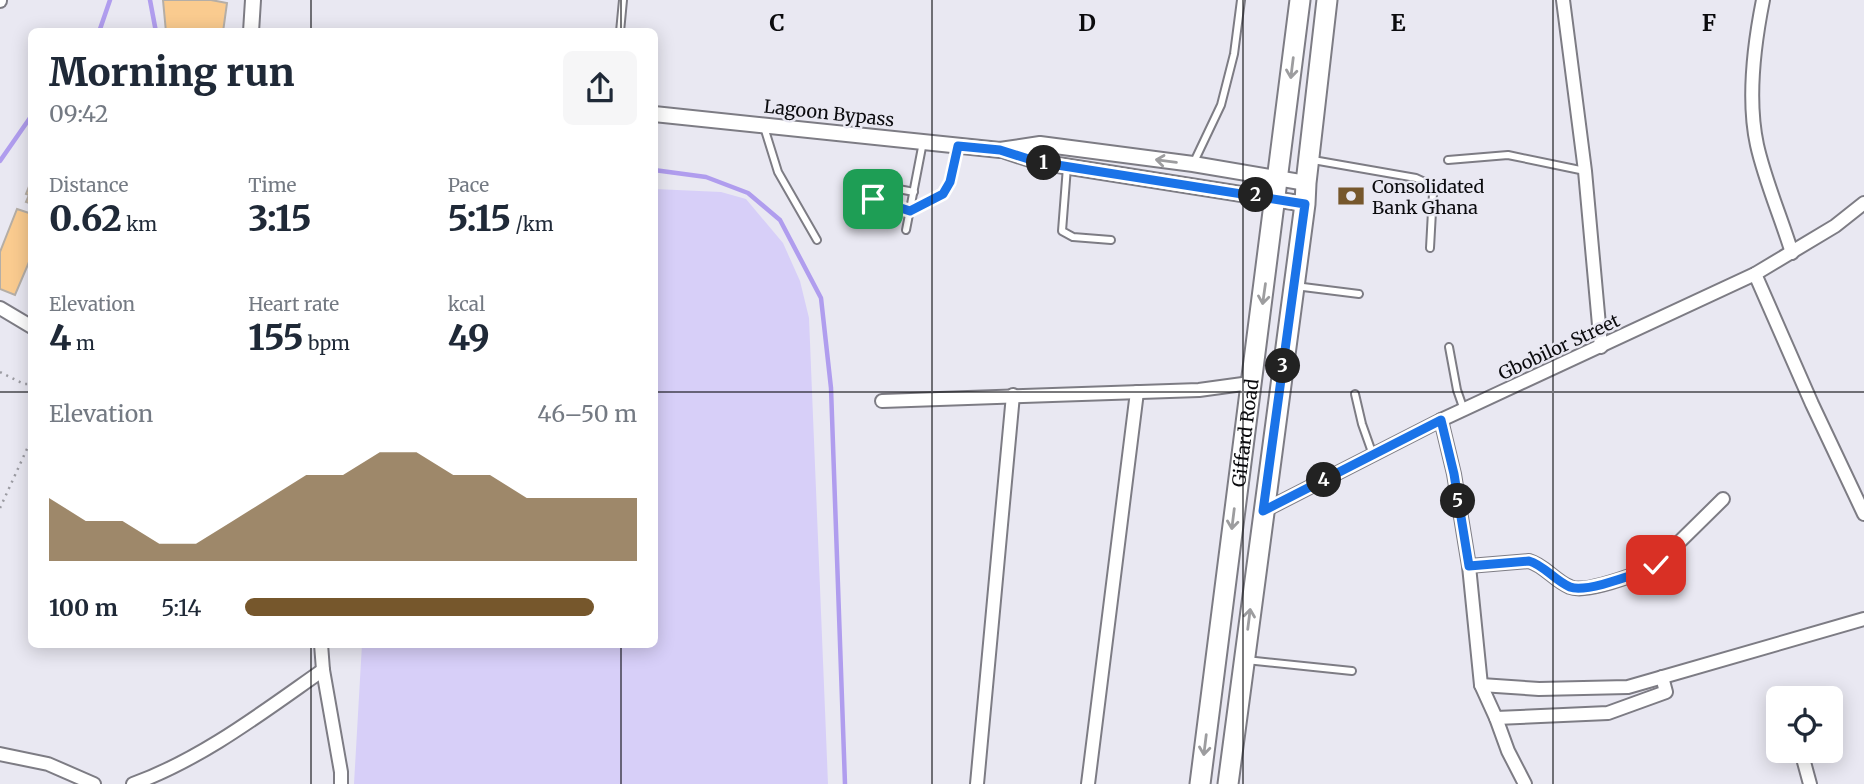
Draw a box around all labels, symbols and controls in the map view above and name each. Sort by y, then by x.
text: C [769,8,785,37]
text: D [1078,8,1096,37]
text: E [1390,8,1406,37]
text: F [1702,8,1716,37]
text: Morning run [49,49,295,96]
button: share [563,51,637,125]
one-way arrow [1285,56,1298,79]
street label: Lagoon Bypass [763,95,895,131]
text: 09:42 [49,99,108,128]
pin: 1 [1026,146,1062,180]
text: 1 [1039,150,1048,174]
one-way arrow [1155,154,1178,167]
pin [843,169,903,229]
text: Distance [49,173,128,197]
text: Time [248,173,297,197]
text: Pace [448,173,489,197]
place label: Consolidated Bank Ghana [1372,175,1484,219]
pin: 2 [1238,178,1274,212]
icon: arrive [854,180,892,218]
bank icon: Consolidated Bank Ghana [1336,181,1366,211]
text: 2 [1250,182,1261,206]
text: 0.62 [49,197,122,241]
text: 3:15 [248,197,311,241]
text: 5:15 [448,197,511,241]
text: km [122,212,157,236]
text: /km [511,212,554,236]
one-way arrow [1257,282,1270,304]
text: Elevation [49,292,135,316]
text: Heart rate [248,292,339,316]
text: kcal [448,292,485,316]
street label: Gbobilor Street [1495,309,1623,385]
text: 4 [49,316,71,360]
text: 155 [248,316,303,360]
text: 49 [448,316,490,360]
text: m [71,331,95,355]
text: bpm [303,331,350,355]
pin: 3 [1266,348,1300,384]
text: 3 [1277,353,1288,377]
street label: Giffard Road [1226,377,1263,488]
text: Elevation [49,399,153,428]
text: 46–50 m [537,399,637,428]
pin: 4 [1306,462,1342,498]
text: 4 [1317,467,1330,491]
pin: 5 [1440,484,1476,518]
text: 5 [1452,488,1463,512]
one-way arrow [1227,507,1240,530]
pin [1626,535,1686,595]
icon: check [1637,546,1675,584]
text: 100 m [49,593,118,622]
text: 5:14 [161,593,201,622]
one-way arrow [1242,608,1255,631]
map controls [1766,686,1843,763]
button: locate [1766,686,1843,763]
one-way arrow [1198,733,1211,755]

